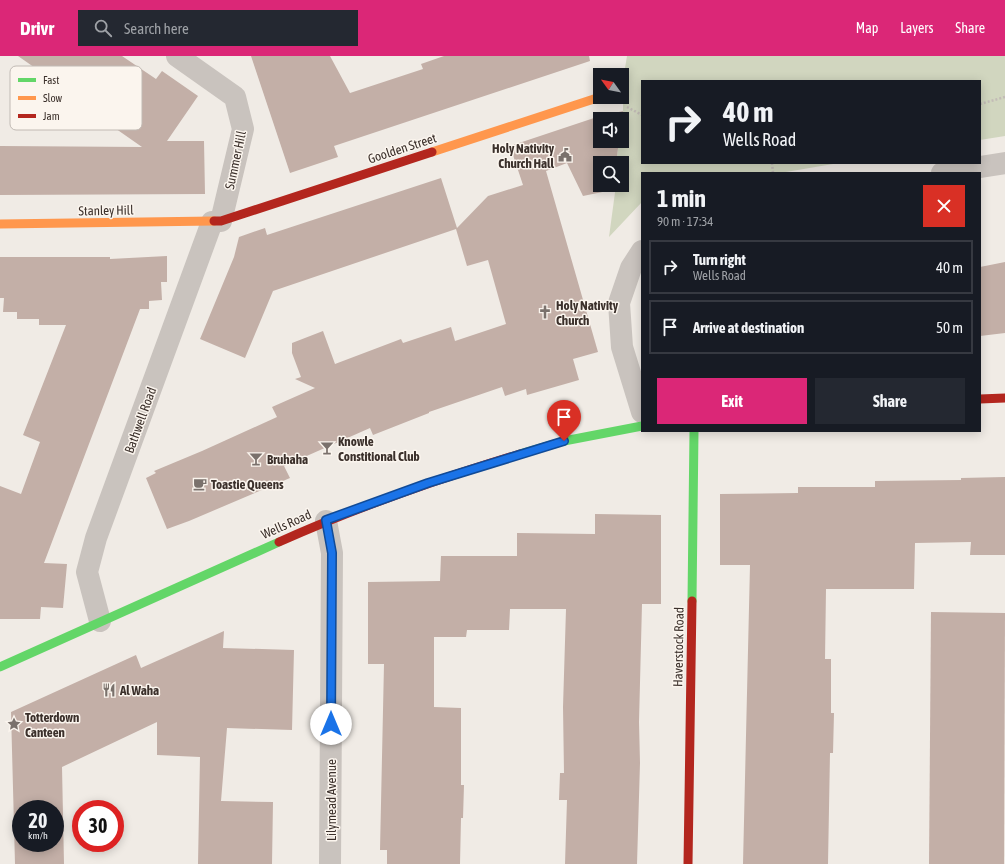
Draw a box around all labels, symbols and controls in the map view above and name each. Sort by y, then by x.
search box [78,10,358,46]
text: Drivr [20,17,54,39]
icon: search [92,17,114,39]
text: Search here [124,20,189,37]
text: Map [856,20,878,36]
text: Layers [900,20,933,36]
text: Share [955,20,985,36]
legend [10,66,142,130]
north arrow [593,68,629,104]
map controls [593,68,629,192]
text: Fast [43,74,59,86]
text: Slow [43,92,62,104]
icon: right [657,96,709,148]
text: 40 m [723,96,773,128]
text: Jam [43,110,60,122]
button: sound [593,112,629,148]
street label: Summer Hill [222,129,249,191]
text: Wells Road [723,129,796,150]
street label: Goolden Street [366,130,439,167]
place label: Holy Nativity Church Hall [492,141,555,171]
public building icon: Holy Nativity Church Hall [557,147,573,163]
button: search [593,156,629,192]
text: 1 min [657,185,706,212]
button: close [923,185,965,227]
street label: Stanley Hill [78,203,134,218]
text: 90 m · 17:34 [657,214,713,229]
text: Turn right [693,251,746,268]
icon: right [659,256,681,278]
text: 40 m [936,259,963,276]
text: Wells Road [693,268,746,283]
place label: Holy Nativity Church [556,298,619,328]
church icon: Holy Nativity Church [537,304,553,320]
icon: arrive [659,316,681,338]
text: Arrive at destination [693,319,804,336]
text: 50 m [936,319,963,336]
button: Exit [657,378,807,424]
button: Share [815,378,965,424]
street label: Bathwell Road [122,385,159,455]
pin [547,400,581,441]
icon: arrive [553,406,575,428]
place label: Knowle Constitional Club [338,434,420,464]
bar icon: Knowle Constitional Club [319,440,335,456]
bar icon: Bruhaha [248,451,264,467]
place label: Bruhaha [267,452,308,467]
cafe icon: Toastie Queens [192,476,208,492]
place label: Toastie Queens [211,477,284,492]
street label: Wells Road [259,507,313,542]
street label: Haverstock Road [670,607,687,687]
restaurant icon: Al Waha [101,682,117,698]
place label: Al Waha [119,683,159,698]
position arrow [310,703,352,745]
place label: Totterdown Canteen [25,710,79,740]
place icon: Totterdown Canteen [6,716,22,732]
street label: Lilymead Avenue [324,759,339,841]
speed limit sign: 30 [72,800,124,852]
text: 20 [29,809,47,832]
text: km/h [28,830,48,841]

